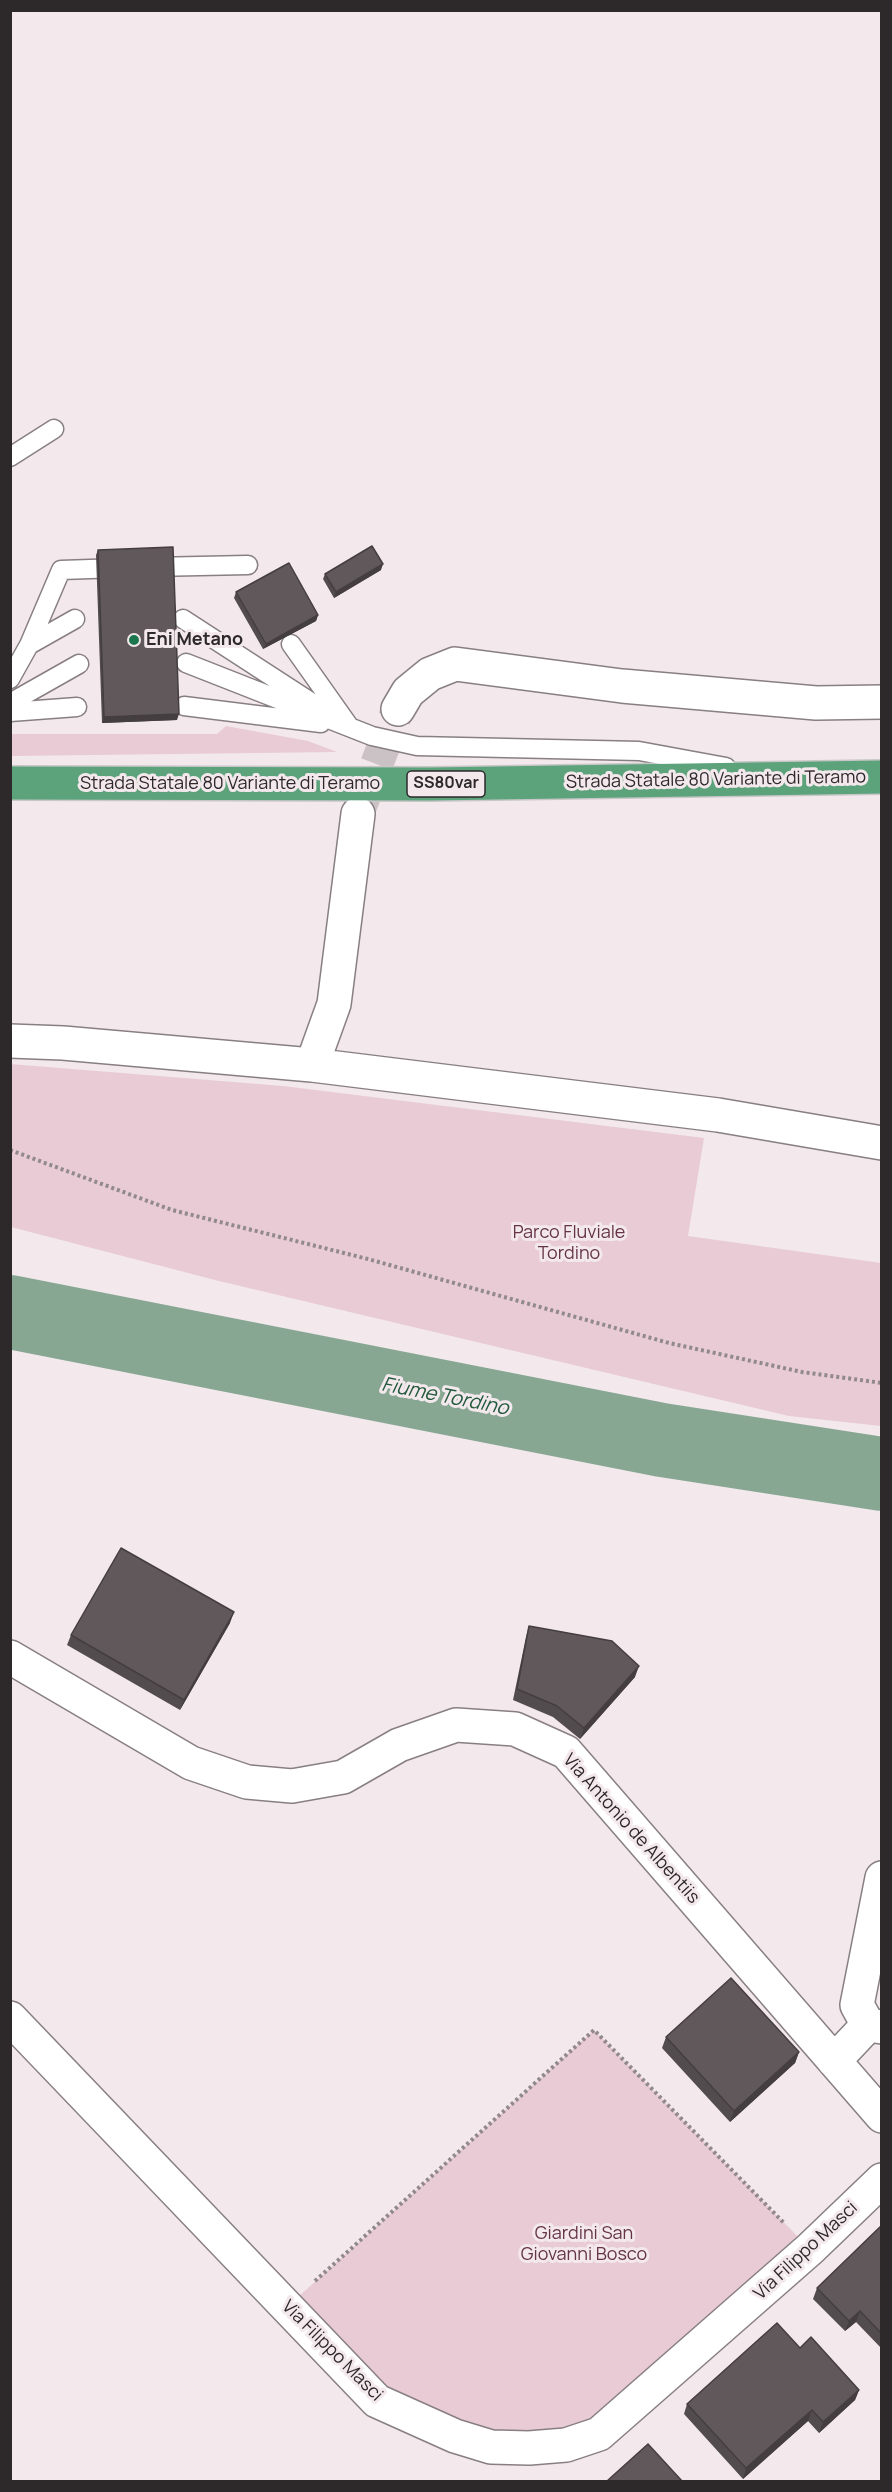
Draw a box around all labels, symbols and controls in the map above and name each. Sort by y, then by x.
place label: Eni Metano [146,629,243,651]
marker: Eni Metano [127,633,141,647]
street label: Strada Statale 80 Variante di Teramo [566,767,866,793]
road number: SS80var [407,771,485,797]
street label: Strada Statale 80 Variante di Teramo [80,773,380,795]
park label: Parco Fluviale Tordino [513,1222,625,1264]
water label: Fiume Tordino [380,1373,510,1421]
street label: Via Antonio de Albentiis [558,1750,704,1908]
street label: Via Filippo Masci [750,2197,862,2305]
park label: Giardini San Giovanni Bosco [521,2223,647,2266]
street label: Via Filippo Masci [277,2296,387,2406]

